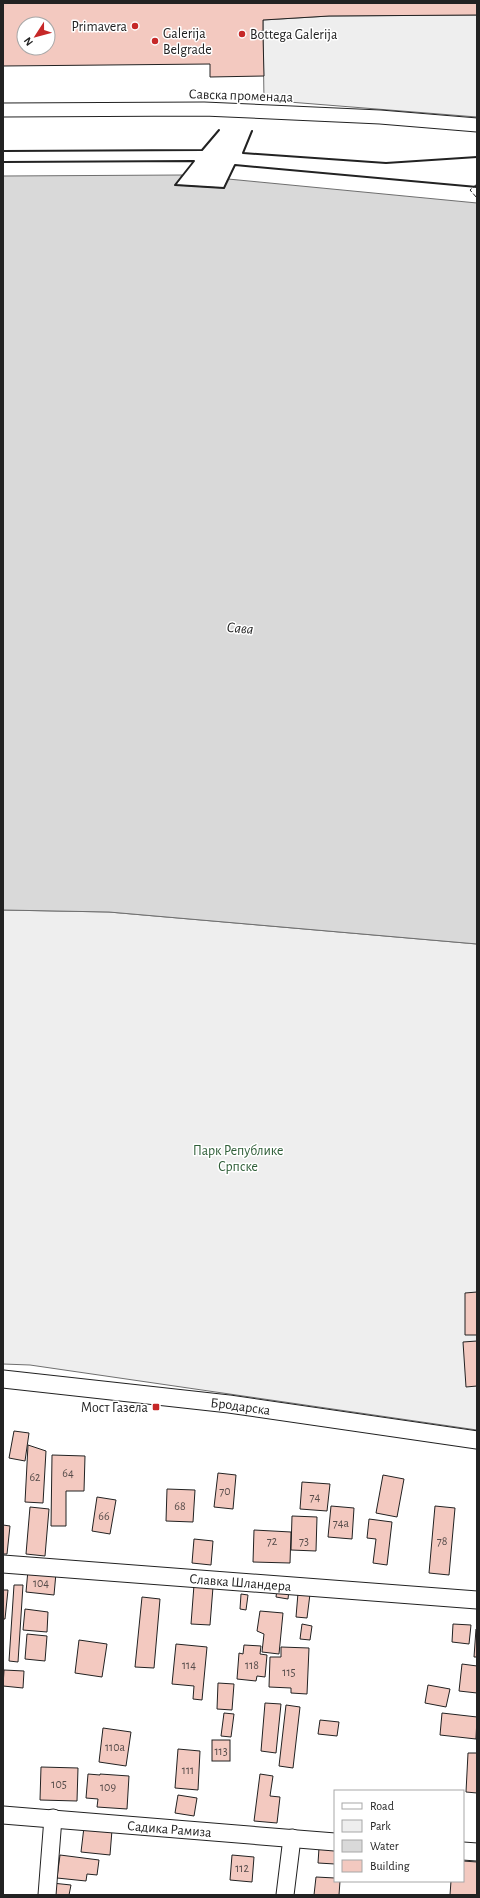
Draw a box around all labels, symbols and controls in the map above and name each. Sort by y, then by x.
north arrow [16,16,56,56]
place label: Primavera [71,20,128,34]
marker: Primavera [130,21,140,31]
place label: Galerija Belgrade [163,27,212,57]
place label: Bottega Galerija [250,28,338,42]
marker: Bottega Galerija [237,29,247,39]
text: N [22,35,35,48]
marker: Galerija Belgrade [150,36,160,46]
street label: Савска променада [189,87,294,105]
water label: Сава [226,620,254,637]
park label: Парк Републике Српске [193,1144,283,1174]
street label: Бродарска [210,1396,272,1418]
place label: Мост Газела [81,1401,149,1415]
marker: Мост Газела [151,1402,161,1412]
house number: 64 [62,1467,74,1479]
house number: 62 [29,1471,41,1483]
house number: 70 [219,1485,231,1497]
house number: 74 [310,1491,321,1503]
house number: 68 [174,1500,186,1512]
house number: 66 [98,1510,110,1522]
house number: 74a [333,1517,350,1529]
house number: 72 [267,1535,278,1547]
house number: 73 [299,1535,309,1547]
house number: 78 [437,1535,448,1547]
street label: Славка Шландера [189,1572,292,1594]
house number: 104 [33,1577,49,1589]
house number: 114 [182,1659,196,1671]
house number: 118 [245,1659,259,1671]
house number: 115 [282,1666,296,1678]
house number: 110a [105,1741,126,1753]
house number: 113 [214,1745,228,1757]
house number: 111 [182,1764,194,1776]
house number: 105 [51,1778,67,1790]
house number: 109 [100,1781,116,1793]
legend [334,1790,464,1882]
text: Road [370,1800,394,1812]
street label: Садика Рамиза [127,1819,213,1840]
text: Park [370,1820,391,1832]
text: Water [370,1840,399,1852]
text: Building [370,1860,410,1872]
house number: 112 [235,1862,249,1874]

